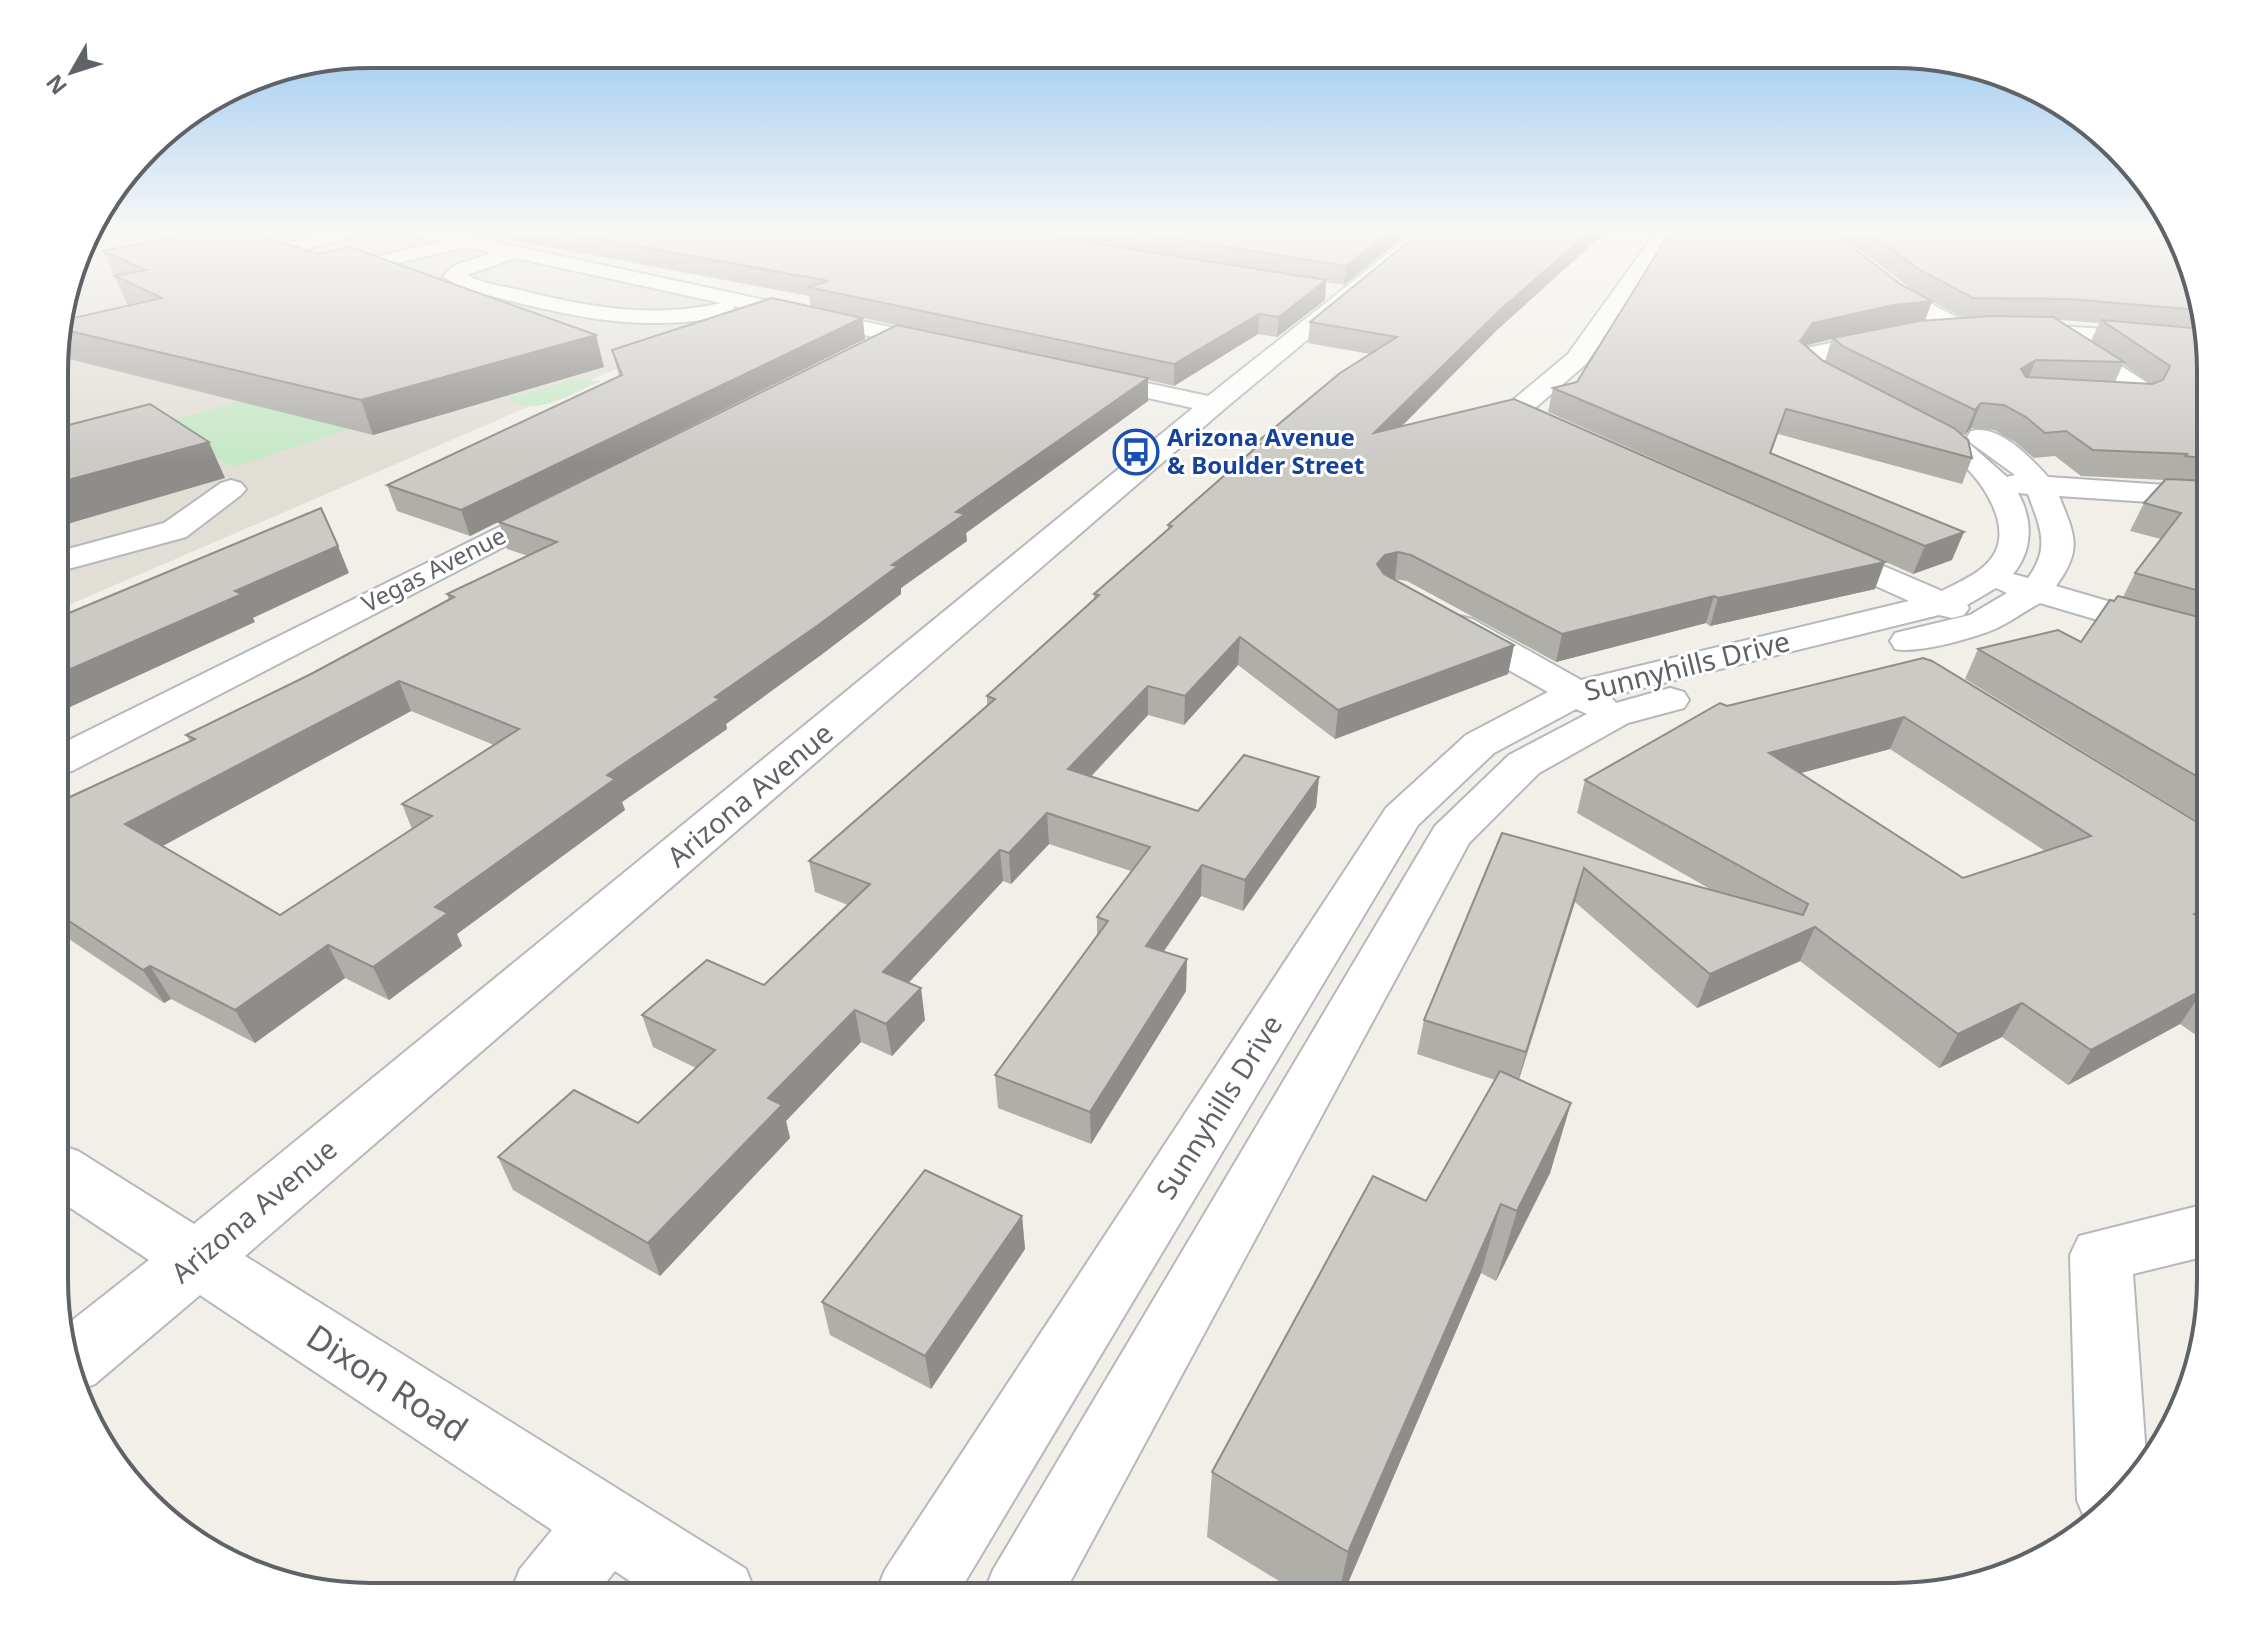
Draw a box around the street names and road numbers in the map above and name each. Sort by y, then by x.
street label: Vegas Avenue [356,518,511,619]
street label: Sunnyhills Drive [1580,621,1793,709]
street label: Arizona Avenue [658,714,840,875]
street label: Sunnyhills Drive [1146,1007,1290,1206]
street label: Arizona Avenue [162,1130,344,1291]
street label: Dixon Road [298,1313,477,1451]

